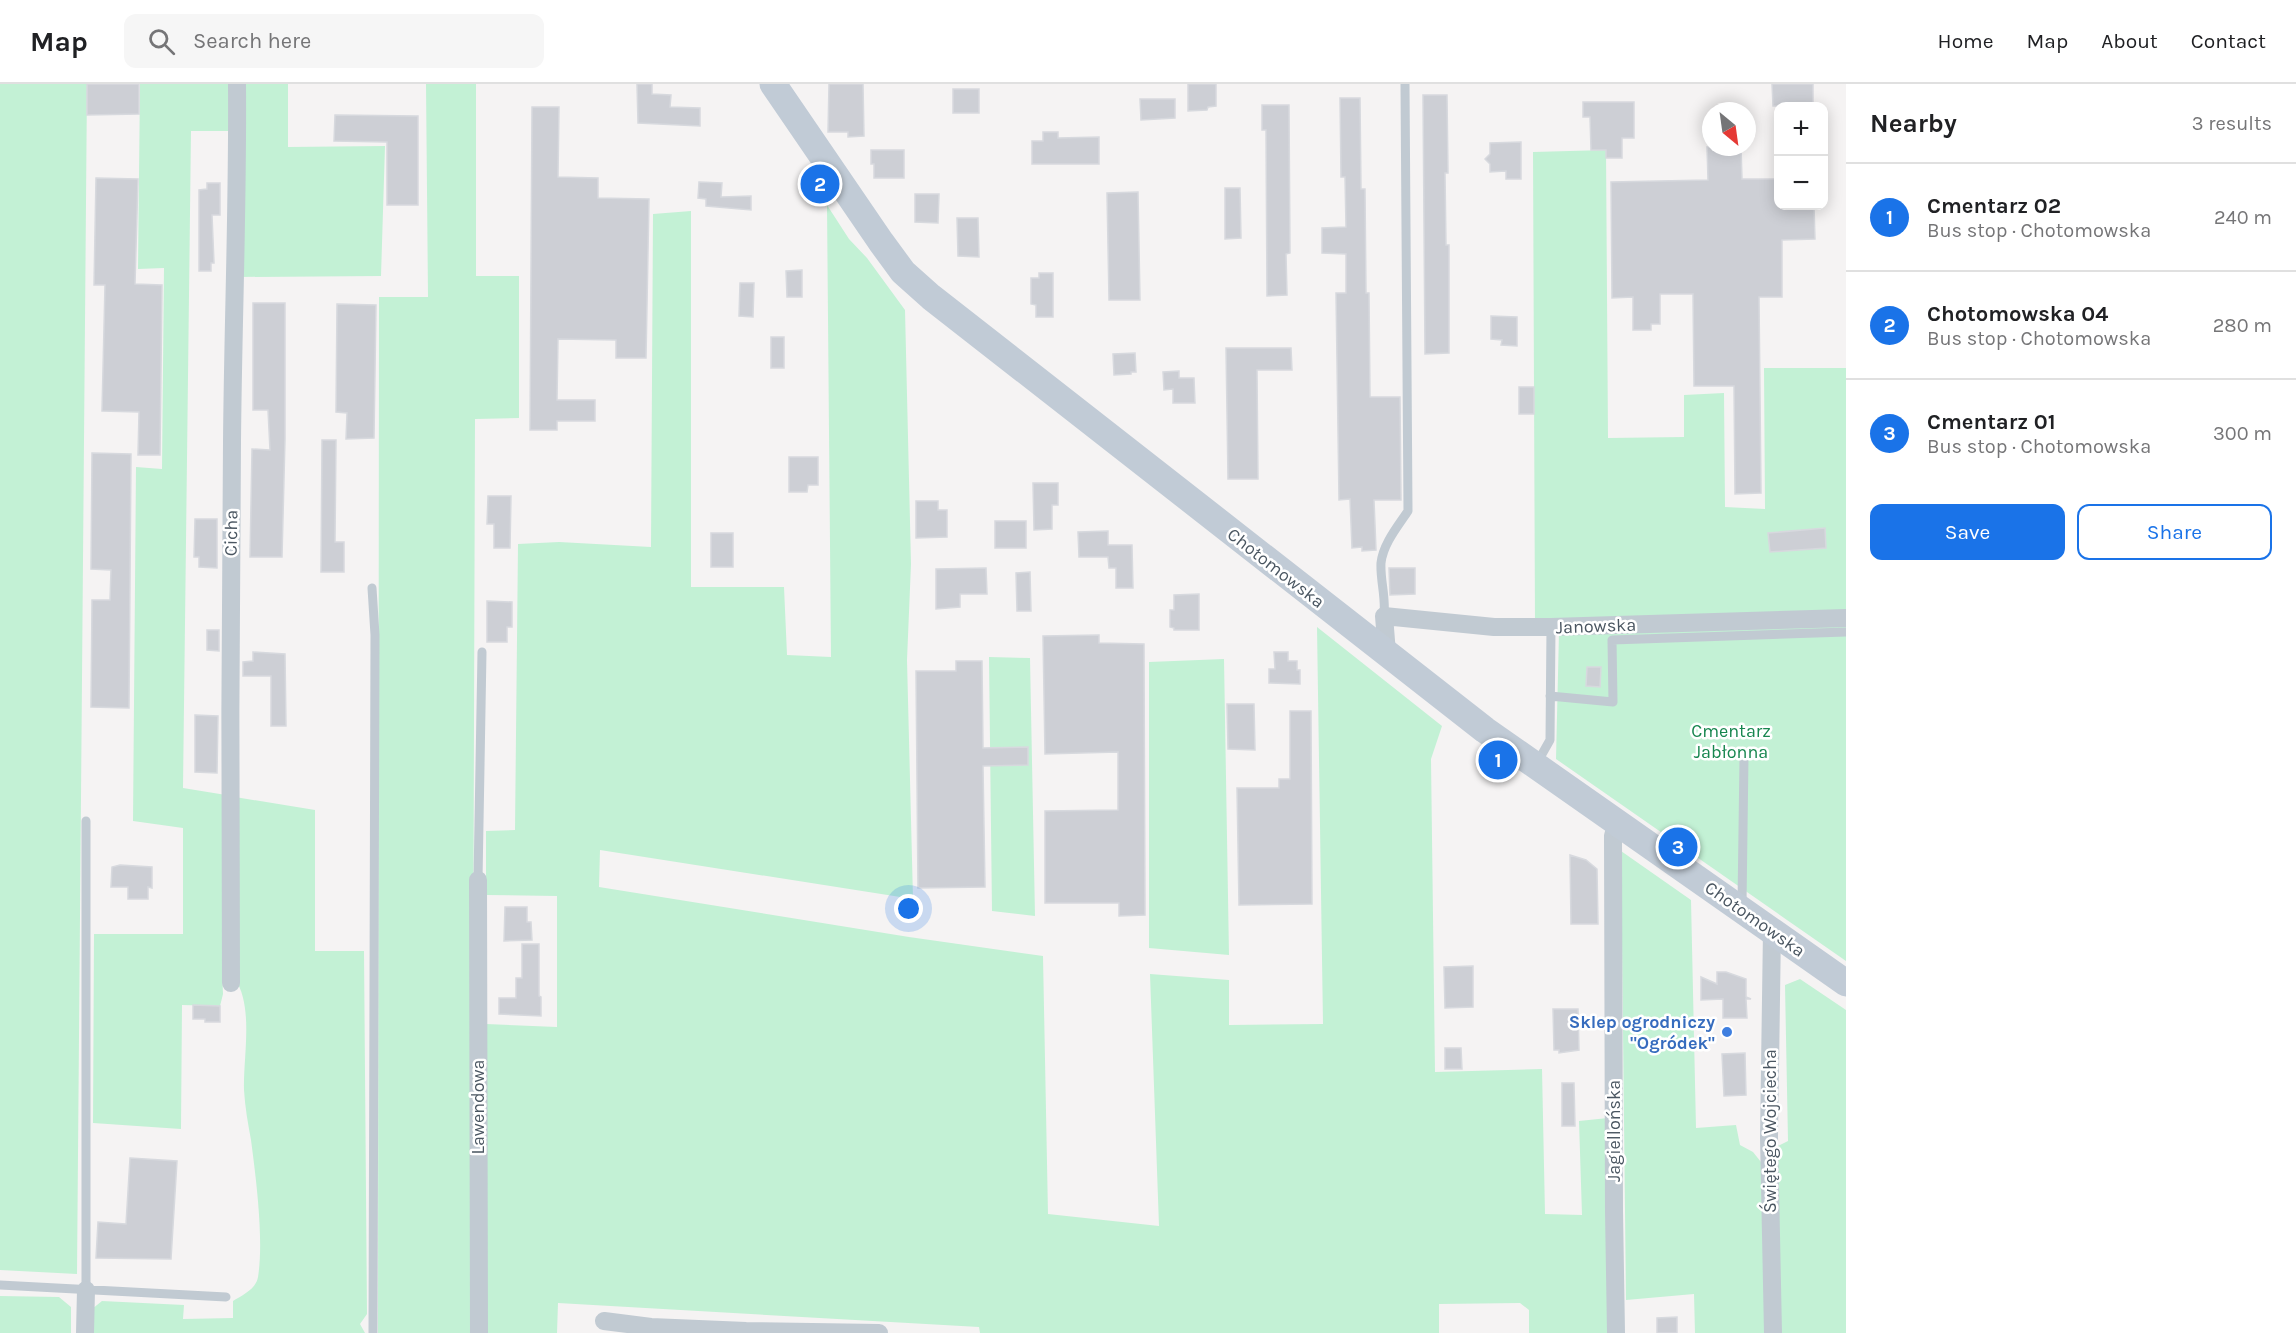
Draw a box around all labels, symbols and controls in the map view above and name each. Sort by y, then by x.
search box [124,14,544,68]
text: Map [30,25,88,58]
icon: search [145,25,178,58]
text: Search here [193,28,311,54]
text: Home [1938,29,1994,53]
text: Map [2027,29,2068,53]
text: About [2101,29,2158,53]
text: Contact [2191,29,2266,53]
north arrow [1702,102,1756,156]
map controls [1774,102,1828,210]
button: + [1774,102,1828,156]
text: Nearby [1870,108,1957,139]
text: 3 results [2192,112,2272,135]
button: − [1774,156,1828,210]
pin: 2 [800,162,840,206]
text: Cmentarz 02 [1927,193,2061,219]
text: 1 [1886,206,1893,229]
text: 240 m [2214,206,2272,229]
text: Bus stop · Chotomowska [1927,219,2151,242]
text: Chotomowska 04 [1927,301,2108,327]
text: 2 [1883,314,1896,337]
text: 280 m [2213,314,2272,337]
text: Bus stop · Chotomowska [1927,327,2151,350]
text: Cmentarz 01 [1927,409,2056,435]
text: 3 [1883,422,1896,445]
text: 300 m [2213,422,2272,445]
text: Bus stop · Chotomowska [1927,435,2151,458]
button: Save [1870,504,2065,560]
button: Share [2077,504,2272,560]
street label: Cicha [220,510,242,556]
street label: Chotomowska [1223,523,1329,613]
street label: Janowska [1555,614,1637,638]
park label: Cmentarz Jabłonna [1691,720,1771,763]
pin: 1 [1478,738,1518,782]
pin: 3 [1658,824,1698,870]
street label: Chotomowska [1701,876,1809,962]
your location [894,894,923,923]
place label: Sklep ogrodniczy "Ogródek" [1569,1011,1715,1054]
marker: Sklep ogrodniczy "Ogródek" [1720,1025,1734,1039]
street label: Świętego Wojciecha [1758,1049,1781,1213]
street label: Lawendowa [467,1060,489,1154]
street label: Jagiellońska [1603,1080,1625,1182]

